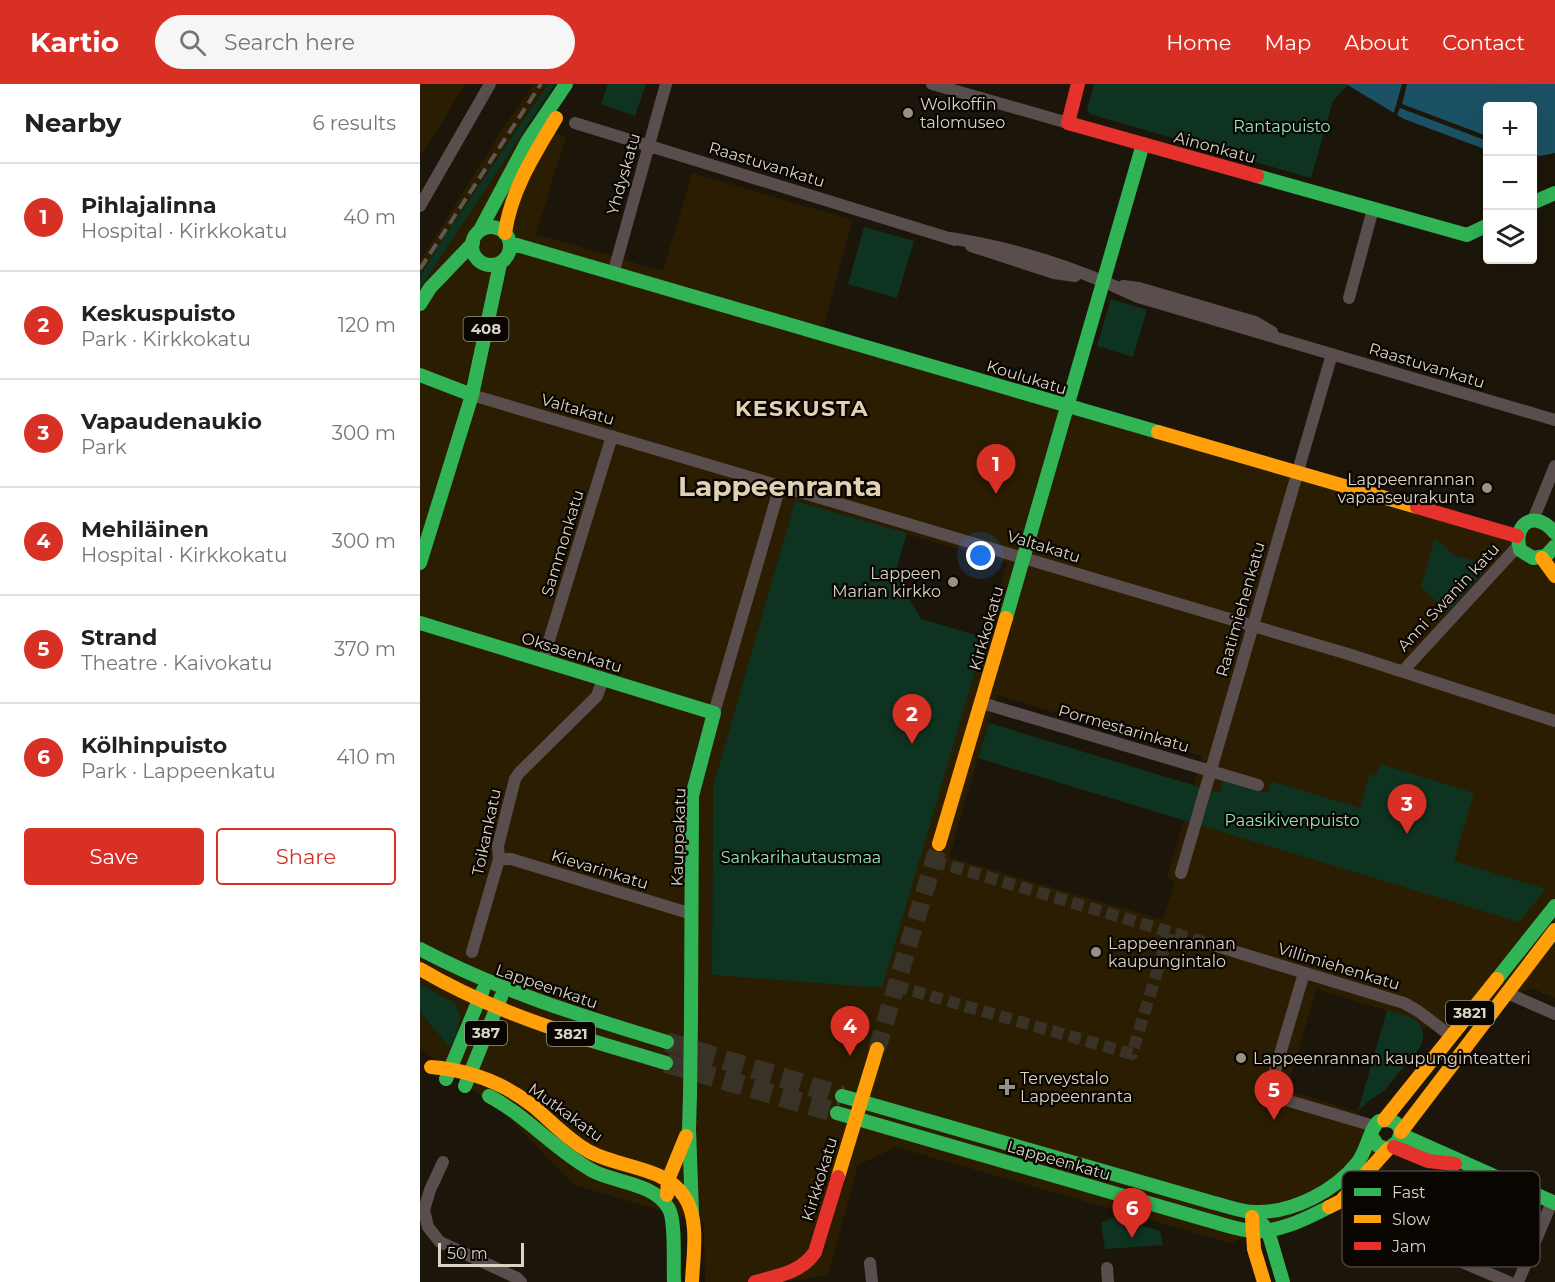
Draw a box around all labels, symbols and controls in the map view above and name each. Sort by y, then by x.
search box [155,15,575,69]
text: Kartio [30,25,119,59]
icon: search [176,26,209,59]
text: Search here [224,29,355,56]
text: Home [1166,30,1231,55]
text: Map [1264,30,1311,55]
text: About [1344,30,1409,55]
text: Contact [1442,30,1525,55]
place label: Wolkoffin talomuseo [920,95,1005,132]
map controls [1483,102,1537,264]
button: + [1483,102,1537,156]
marker: Wolkoffin talomuseo [901,106,915,120]
text: Nearby [24,107,121,139]
text: 6 results [312,111,396,135]
park label: Rantapuisto [1233,117,1331,136]
street label: Ainonkatu [1172,127,1258,167]
street label: Yhdyskatu [603,131,644,217]
street label: Raastuvankatu [707,138,827,191]
button: − [1483,156,1537,210]
text: Pihlajalinna [81,192,217,219]
text: 1 [40,205,47,229]
text: 40 m [343,205,396,229]
button: layers [1483,210,1537,264]
text: Hospital · Kirkkokatu [81,219,287,243]
text: Keskuspuisto [81,300,235,327]
text: 2 [38,313,49,337]
text: 120 m [338,313,396,337]
road number: 408 [464,317,508,341]
text: Park · Kirkkokatu [81,327,251,351]
street label: Raastuvankatu [1367,339,1487,392]
street label: Koulukatu [984,356,1069,399]
street label: Valtakatu [539,390,617,429]
district label: KESKUSTA [735,395,869,422]
text: Vapaudenaukio [81,408,262,435]
text: 3 [38,421,49,445]
text: 300 m [332,421,396,445]
text: Park [81,435,127,459]
pin: 1 [976,444,1016,494]
district label: Lappeenranta [678,469,882,503]
place label: Lappeenrannan vapaaseurakunta [1338,470,1475,507]
marker: Lappeenrannan vapaaseurakunta [1480,481,1494,495]
street label: Sammonkatu [537,488,588,599]
text: Mehiläinen [81,516,209,543]
street label: Valtakatu [1005,526,1083,567]
text: 4 [37,529,50,553]
text: 300 m [332,529,396,553]
street label: Raatimiehenkatu [1212,539,1269,679]
street label: Anni Swanin katu [1393,539,1503,655]
your location [966,541,995,570]
text: Hospital · Kirkkokatu [81,543,287,567]
place label: Lappeen Marian kirkko [832,564,941,601]
marker: Lappeen Marian kirkko [946,575,960,589]
street label: Kirkkokatu [965,584,1008,673]
text: Strand [81,624,157,651]
street label: Oksasenkatu [519,628,625,677]
text: 5 [38,637,49,661]
text: 370 m [334,637,396,661]
text: Theatre · Kaivokatu [81,651,272,675]
pin: 2 [892,694,932,744]
street label: Pormestarinkatu [1056,701,1191,756]
text: Kölhinpuisto [81,732,227,759]
text: 6 [37,745,50,769]
text: 410 m [336,745,396,769]
text: Park · Lappeenkatu [81,759,276,783]
pin: 3 [1388,784,1426,834]
street label: Toikankatu [468,787,505,877]
street label: Kauppakatu [667,787,690,887]
park label: Paasikivenpuisto [1225,811,1359,830]
button: Save [24,828,204,885]
button: Share [216,828,396,885]
street label: Kievarinkatu [549,846,651,893]
park label: Sankarihautausmaa [721,848,881,867]
place label: Lappeenrannan kaupungintalo [1108,934,1236,971]
street label: Villimiehenkatu [1276,939,1402,994]
marker: Lappeenrannan kaupungintalo [1089,945,1103,959]
street label: Lappeenkatu [493,960,600,1013]
road number: 3821 [1446,1001,1494,1025]
pin: 4 [830,1006,870,1056]
road number: 387 [465,1021,507,1045]
road number: 3821 [547,1022,595,1046]
place label: Lappeenrannan kaupunginteatteri [1253,1049,1531,1068]
marker: Lappeenrannan kaupunginteatteri [1234,1051,1248,1065]
place label: Terveystalo Lappeenranta [1020,1069,1132,1106]
pin: 5 [1254,1070,1294,1120]
marker: Terveystalo Lappeenranta [998,1078,1016,1096]
street label: Mutkakatu [525,1079,607,1146]
street label: Kirkkokatu [798,1135,841,1223]
street label: Lappeenkatu [1005,1137,1113,1184]
legend [1342,1171,1540,1267]
text: Fast [1392,1183,1426,1202]
pin: 6 [1112,1188,1152,1238]
text: Slow [1392,1210,1430,1229]
text: Jam [1391,1237,1426,1256]
scale bar [438,1240,524,1268]
text: 50 m [447,1244,488,1263]

